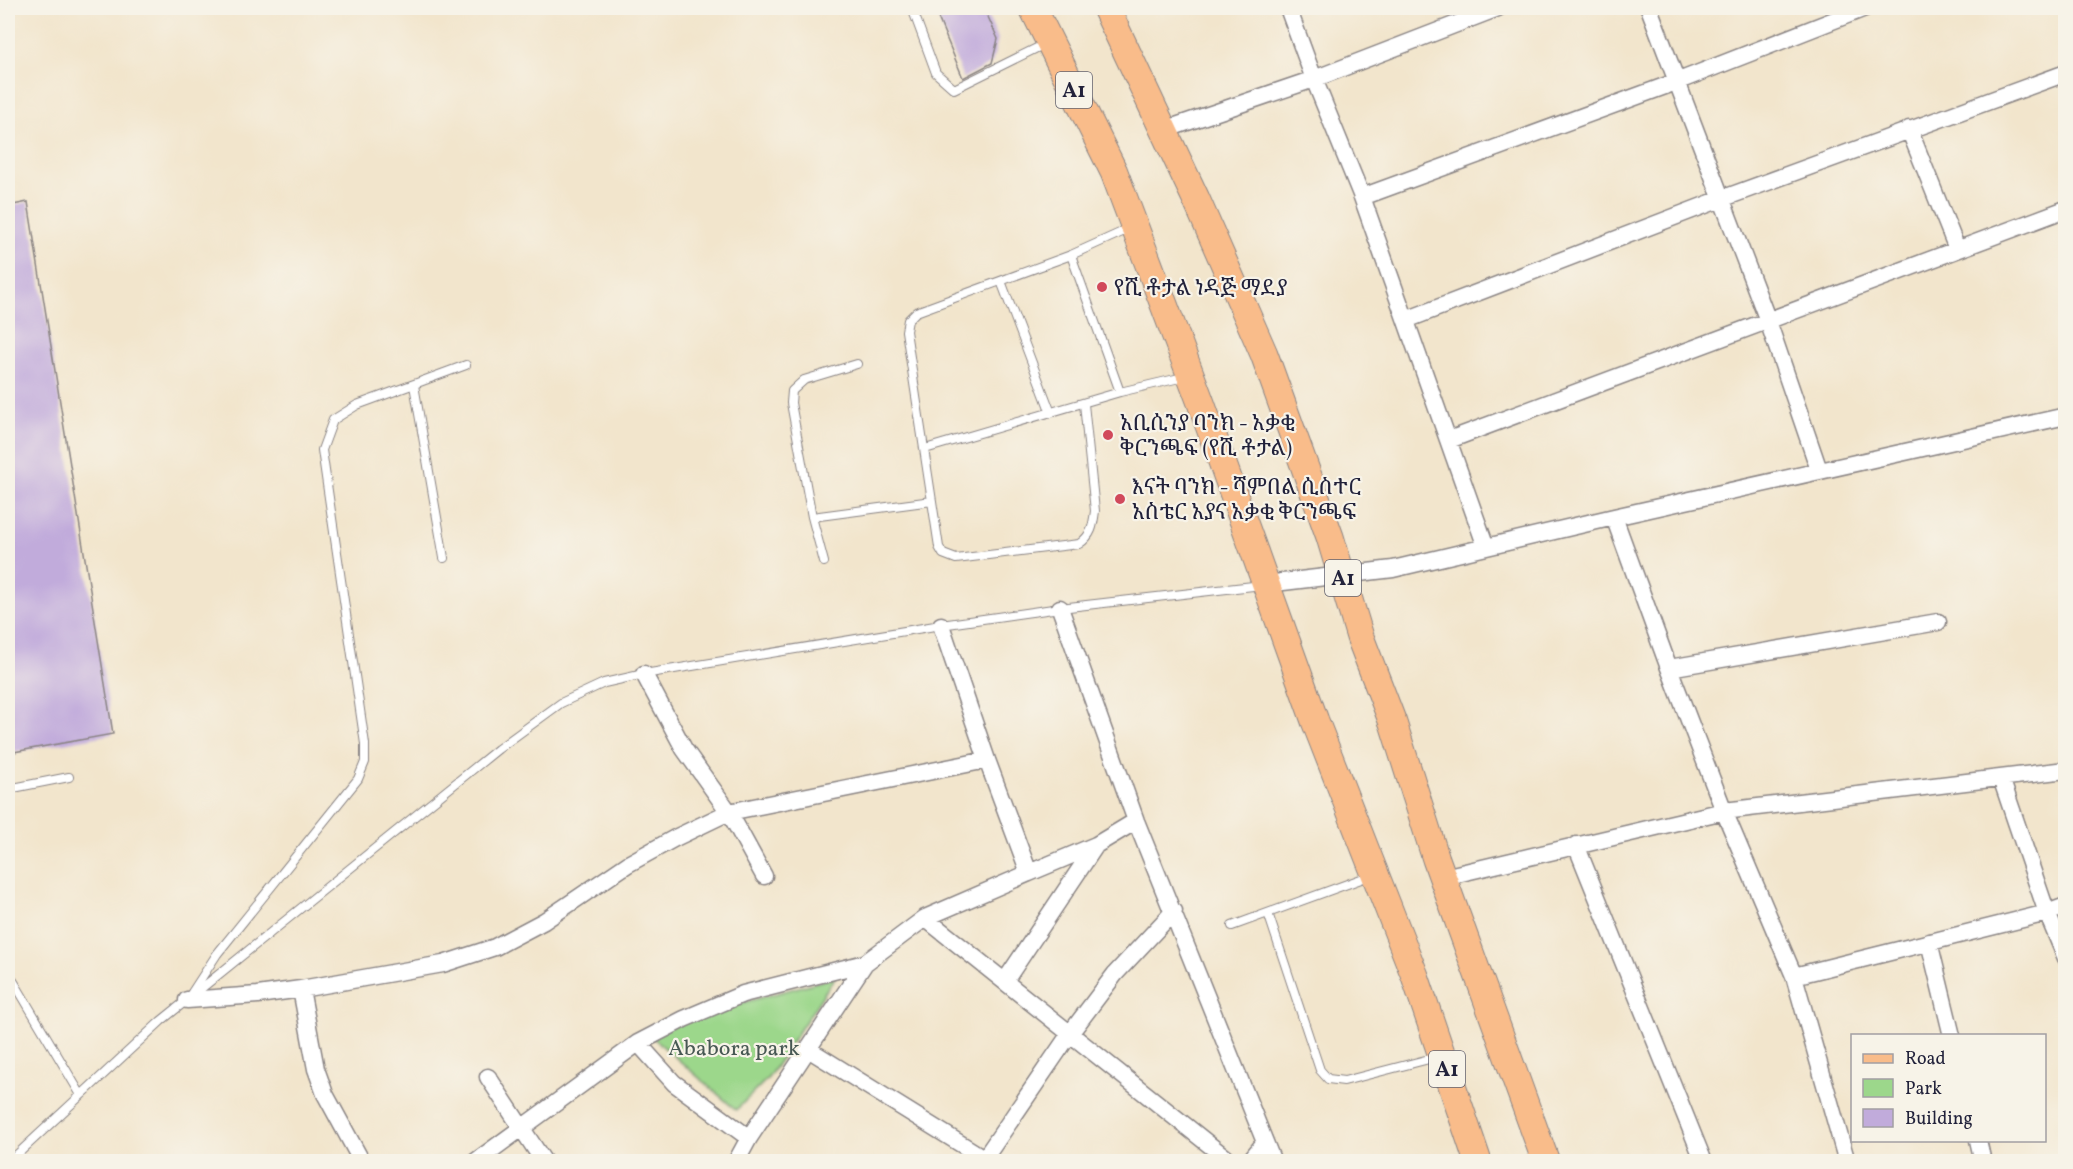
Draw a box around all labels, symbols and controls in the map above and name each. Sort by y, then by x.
road number: A1 [1056,72,1092,108]
place label: የሺ ቶታል ነዳጅ ማደያ [1114,274,1288,305]
marker: የሺ ቶታል ነዳጅ ማደያ [1095,280,1109,294]
place label: አቢሲንያ ባንክ - አቃቂ ቅርንጫፍ (የሺ ቶታል) [1120,409,1295,465]
marker: አቢሲንያ ባንክ - አቃቂ ቅርንጫፍ (የሺ ቶታል) [1101,428,1115,442]
place label: እናት ባንክ - ሻምበል ሲስተር አስቴር አያና አቃቂ ቅርንጫፍ [1132,473,1361,529]
marker: እናት ባንክ - ሻምበል ሲስተር አስቴር አያና አቃቂ ቅርንጫፍ [1113,492,1127,506]
road number: A1 [1325,560,1361,596]
park label: Ababora park [668,1034,800,1065]
legend [1851,1034,2046,1142]
text: Road [1905,1047,1946,1072]
road number: A1 [1429,1051,1465,1087]
text: Park [1905,1077,1942,1102]
text: Building [1905,1107,1973,1132]

